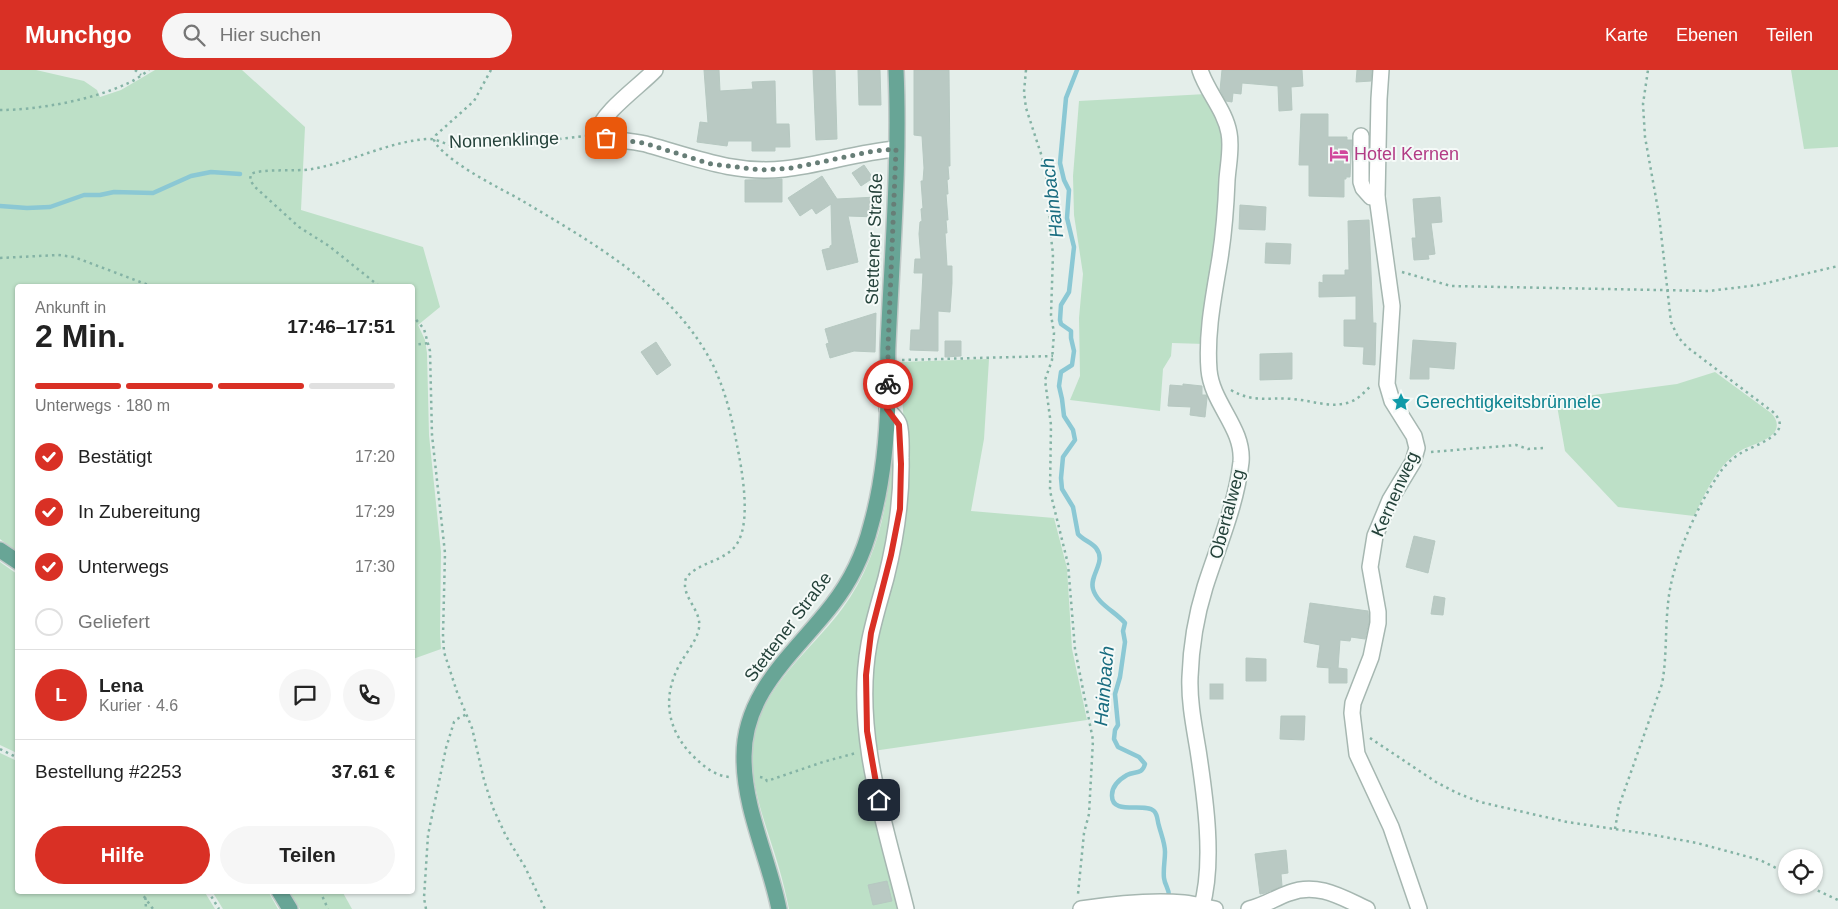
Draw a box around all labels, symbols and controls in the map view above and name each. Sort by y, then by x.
search box [162,13,512,58]
text: Munchgo [25,21,132,48]
icon: search [180,21,208,49]
text: Hier suchen [220,24,321,45]
text: Karte [1605,25,1648,45]
text: Ebenen [1676,25,1738,45]
text: Teilen [1766,25,1813,45]
pin [585,117,627,159]
icon: bag [592,124,620,152]
street label: Nonnenklinge [449,128,559,152]
hotel icon: Hotel Kernen [1328,143,1350,165]
place label: Hotel Kernen [1354,144,1459,164]
water label: Hainbach [1037,157,1067,239]
street label: Stettener Straße [862,173,886,305]
text: Ankunft in [35,299,106,316]
text: 17:46–17:51 [287,316,395,337]
text: 2 Min. [35,318,126,354]
courier [863,359,913,409]
icon: bike [874,370,902,398]
place icon: Gerechtigkeitsbrünnele [1390,391,1412,413]
place label: Gerechtigkeitsbrünnele [1416,392,1601,412]
text: Unterwegs · 180 m [35,397,170,414]
icon: check [35,443,63,471]
text: Bestätigt [78,446,152,467]
text: 17:20 [355,448,395,465]
street label: Kernenweg [1367,448,1423,540]
street label: Obertalweg [1205,467,1249,561]
icon: check [35,498,63,526]
text: In Zubereitung [78,501,201,522]
text: 17:29 [355,503,395,520]
icon: check [35,553,63,581]
text: Unterwegs [78,556,169,577]
text: 17:30 [355,558,395,575]
street label: Stettener Straße [740,568,836,686]
text: Geliefert [78,611,150,632]
water label: Hainbach [1090,645,1118,727]
button: chat [279,669,331,721]
button: phone [343,669,395,721]
text: Lena [99,675,143,696]
text: L [55,684,67,705]
text: Kurier · 4.6 [99,697,178,714]
text: Bestellung #2253 [35,761,182,782]
text: 37.61 € [332,761,395,782]
pin [858,779,900,821]
icon: home [865,786,893,814]
button: Hilfe [35,826,210,884]
button: Teilen [220,826,395,884]
map controls [1778,849,1823,894]
button: locate [1778,849,1823,894]

